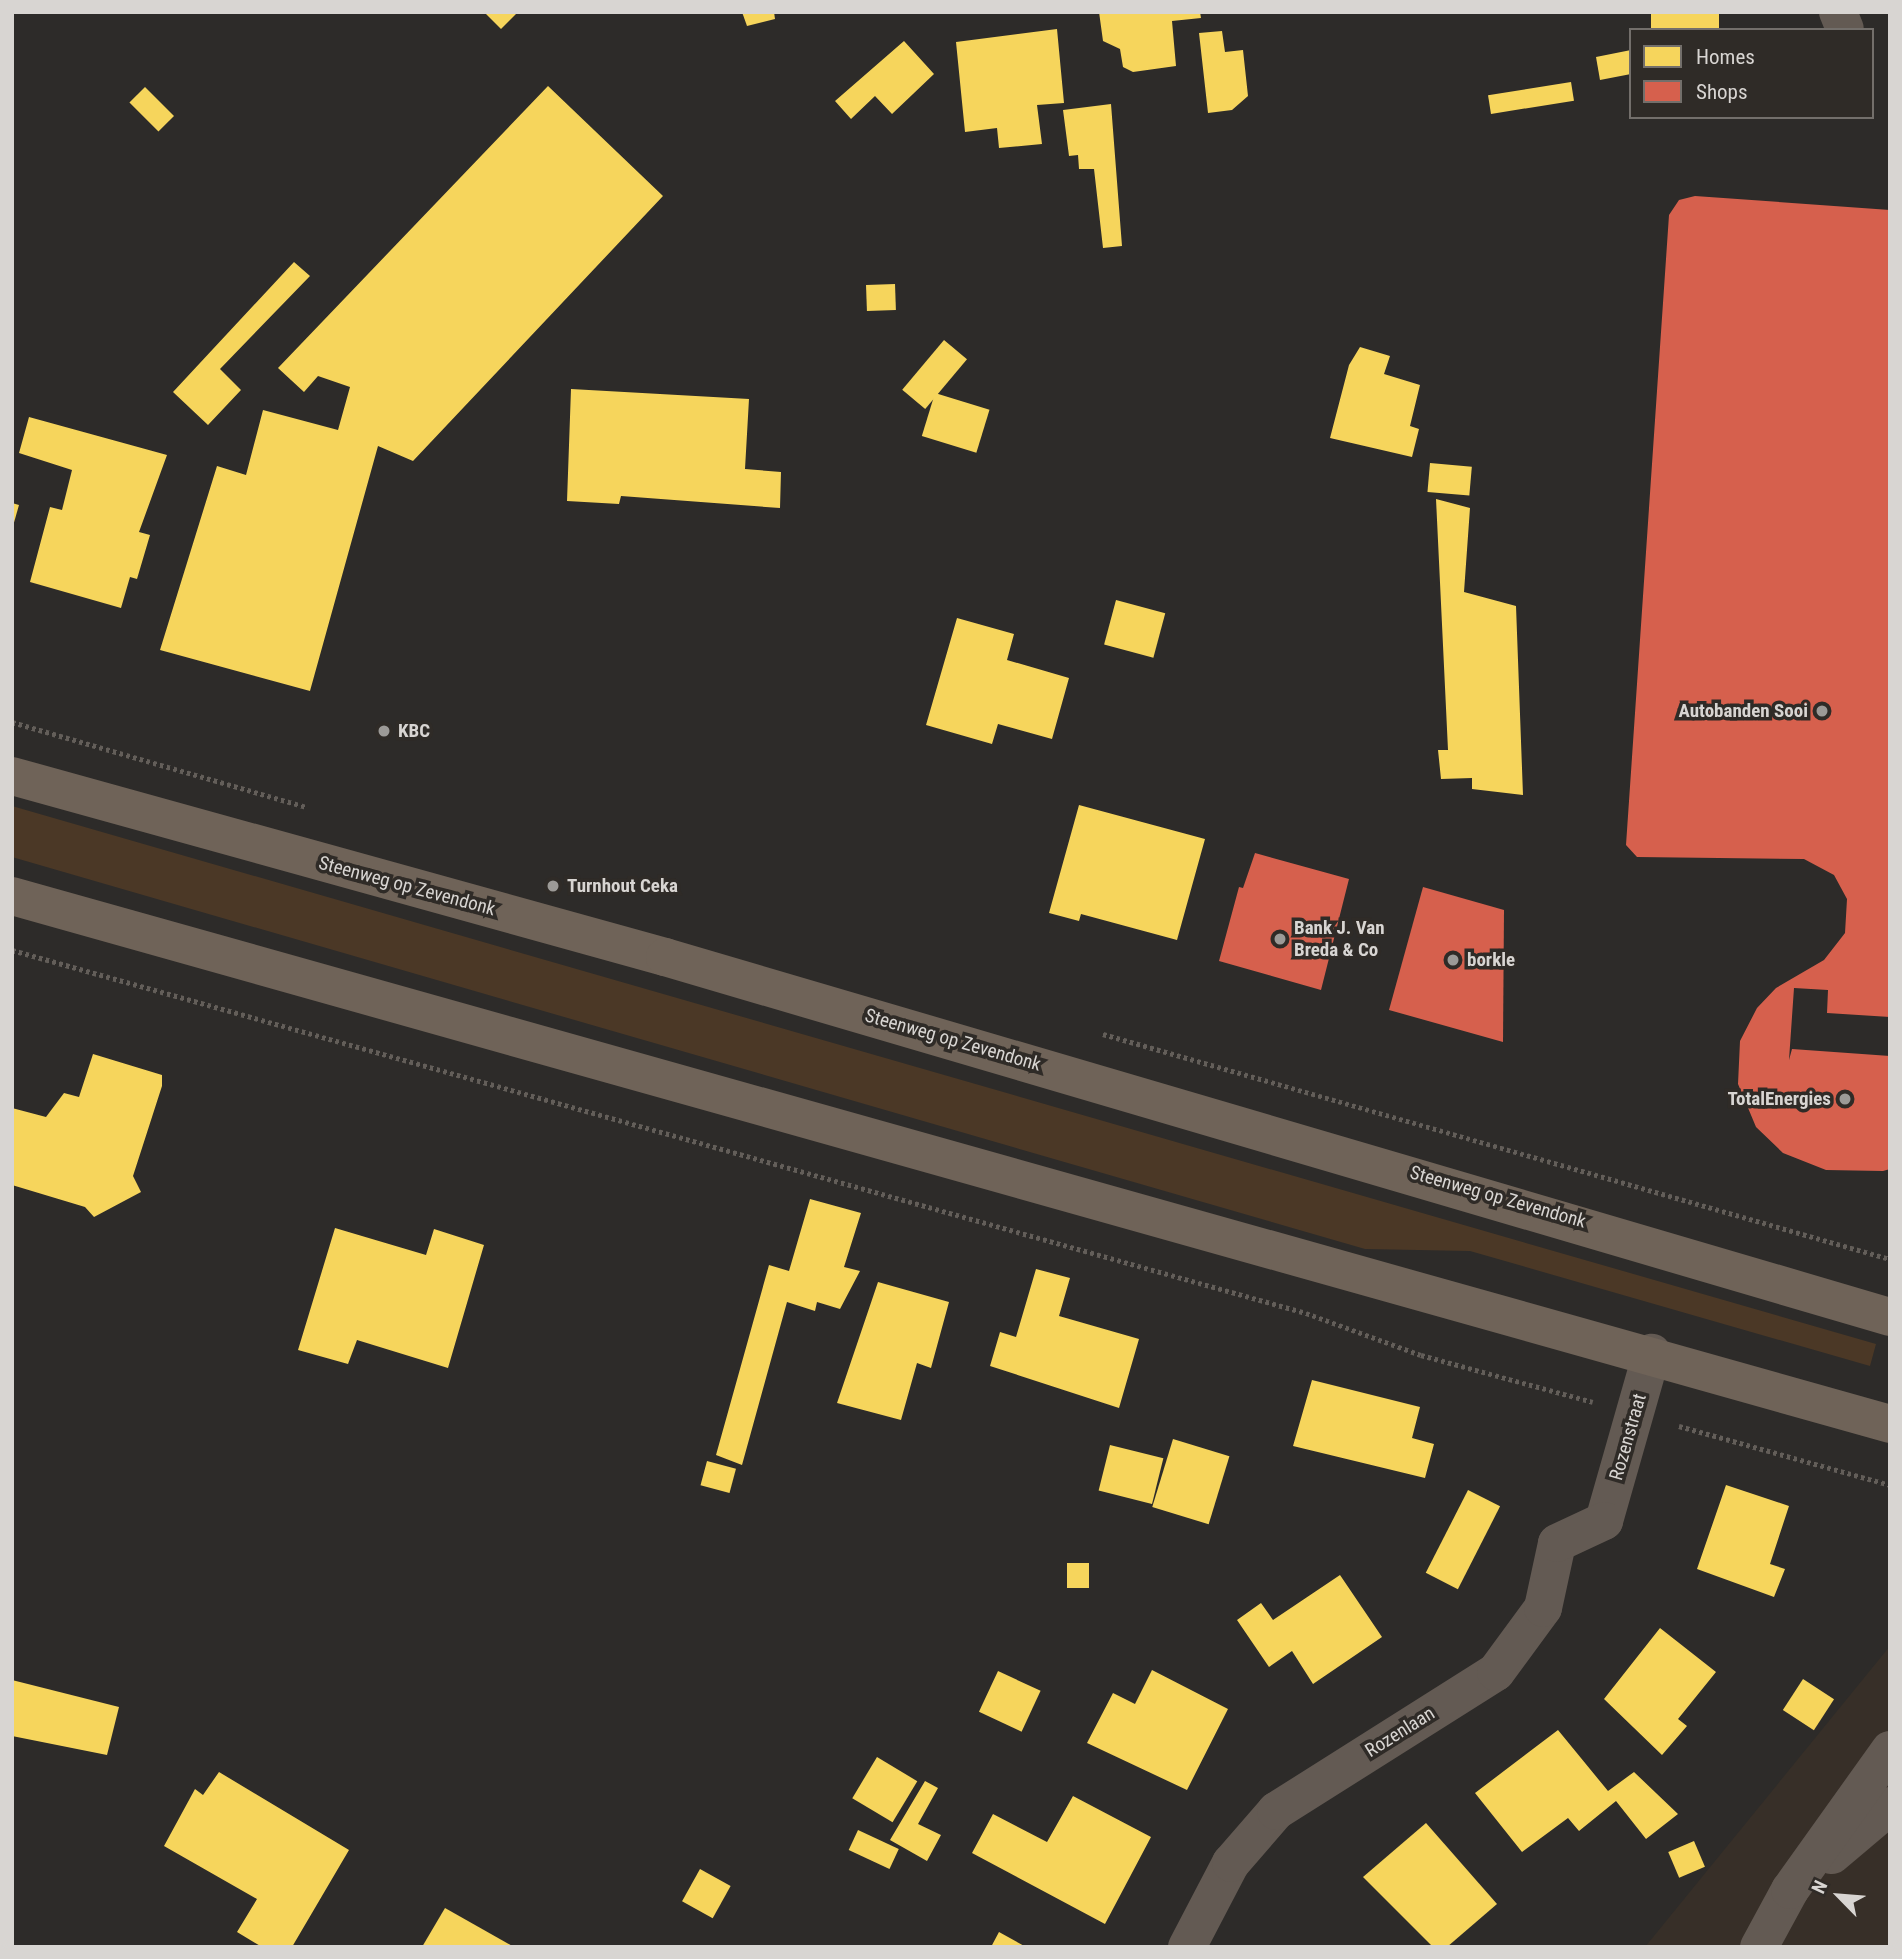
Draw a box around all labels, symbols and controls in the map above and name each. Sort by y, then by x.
legend [1629,28,1874,119]
text: Homes [1696,45,1755,69]
text: Shops [1696,80,1748,104]
place label: Autobanden Sooi [1679,700,1808,722]
marker: Autobanden Sooi [1814,703,1830,719]
place label: KBC [398,720,430,742]
marker: KBC [376,723,392,739]
street label: Steenweg op Zevendonk [316,851,498,921]
place label: Turnhout Ceka [567,875,678,897]
marker: Turnhout Ceka [545,878,561,894]
place label: Bank J. Van Breda & Co [1294,917,1384,961]
marker: Bank J. Van Breda & Co [1272,931,1288,947]
place label: borkle [1467,949,1515,971]
marker: borkle [1445,952,1461,968]
street label: Steenweg op Zevendonk [862,1004,1044,1076]
place label: TotalEnergies [1728,1088,1831,1110]
marker: TotalEnergies [1837,1091,1853,1107]
street label: Steenweg op Zevendonk [1407,1161,1589,1233]
street label: Rozenstraat [1605,1391,1651,1483]
street label: Rozenlaan [1361,1702,1439,1762]
north arrow [1804,1861,1874,1931]
text: N [1807,1877,1832,1897]

